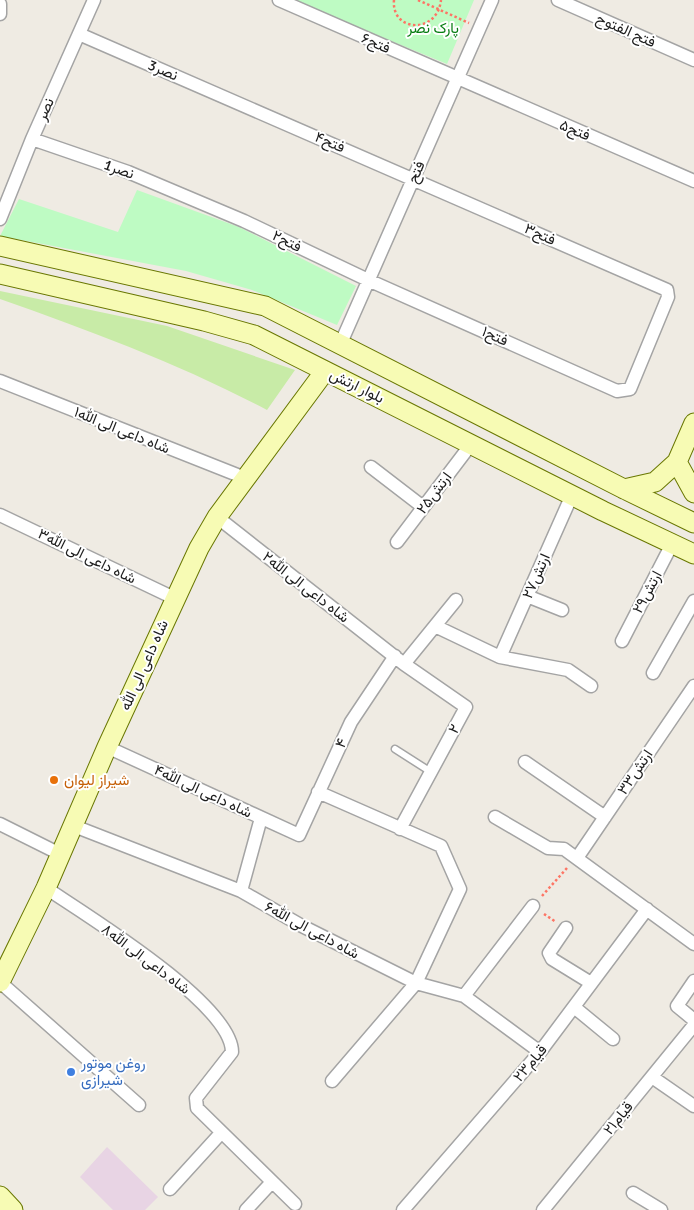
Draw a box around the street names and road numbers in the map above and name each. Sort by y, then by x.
street label: فتح الفتوح [593,9,659,53]
street label: ۶فتح [358,29,393,59]
street label: 3نصر [145,56,181,84]
street label: نصر [32,95,58,124]
street label: ۵فتح [556,116,593,146]
street label: فتح۴ [311,128,348,158]
street label: 1نصر [101,155,137,183]
street label: فتح [403,158,431,187]
street label: ۳فتح [521,219,559,251]
street label: ۲فتح [269,226,305,258]
street label: ۱فتح [478,322,511,352]
street label: بلوار ارتش [326,365,387,408]
street label: شاه داعی الی الله۱ [71,403,173,458]
street label: ارتش۲۵ [413,469,456,518]
street label: شاه داعی الی الله۳ [34,524,139,589]
street label: شاه داعی الی الله۲ [258,548,353,627]
street label: ارتش۲۷ [518,551,555,602]
street label: ارتش۲۹ [628,568,667,617]
street label: شاه داعی الی الله [116,617,173,714]
street label: ۲ [444,721,464,737]
street label: ۴ [331,735,351,751]
street label: ارتش۳۳ [613,746,657,799]
street label: شاه داعی الی الله۴ [151,760,255,823]
street label: شاه داعی الی الله۶ [261,898,363,963]
street label: شاه داعی الی الله۸ [98,920,194,999]
street label: قیام۲۳ [509,1041,552,1086]
street label: قیام۲۱ [599,1098,638,1139]

